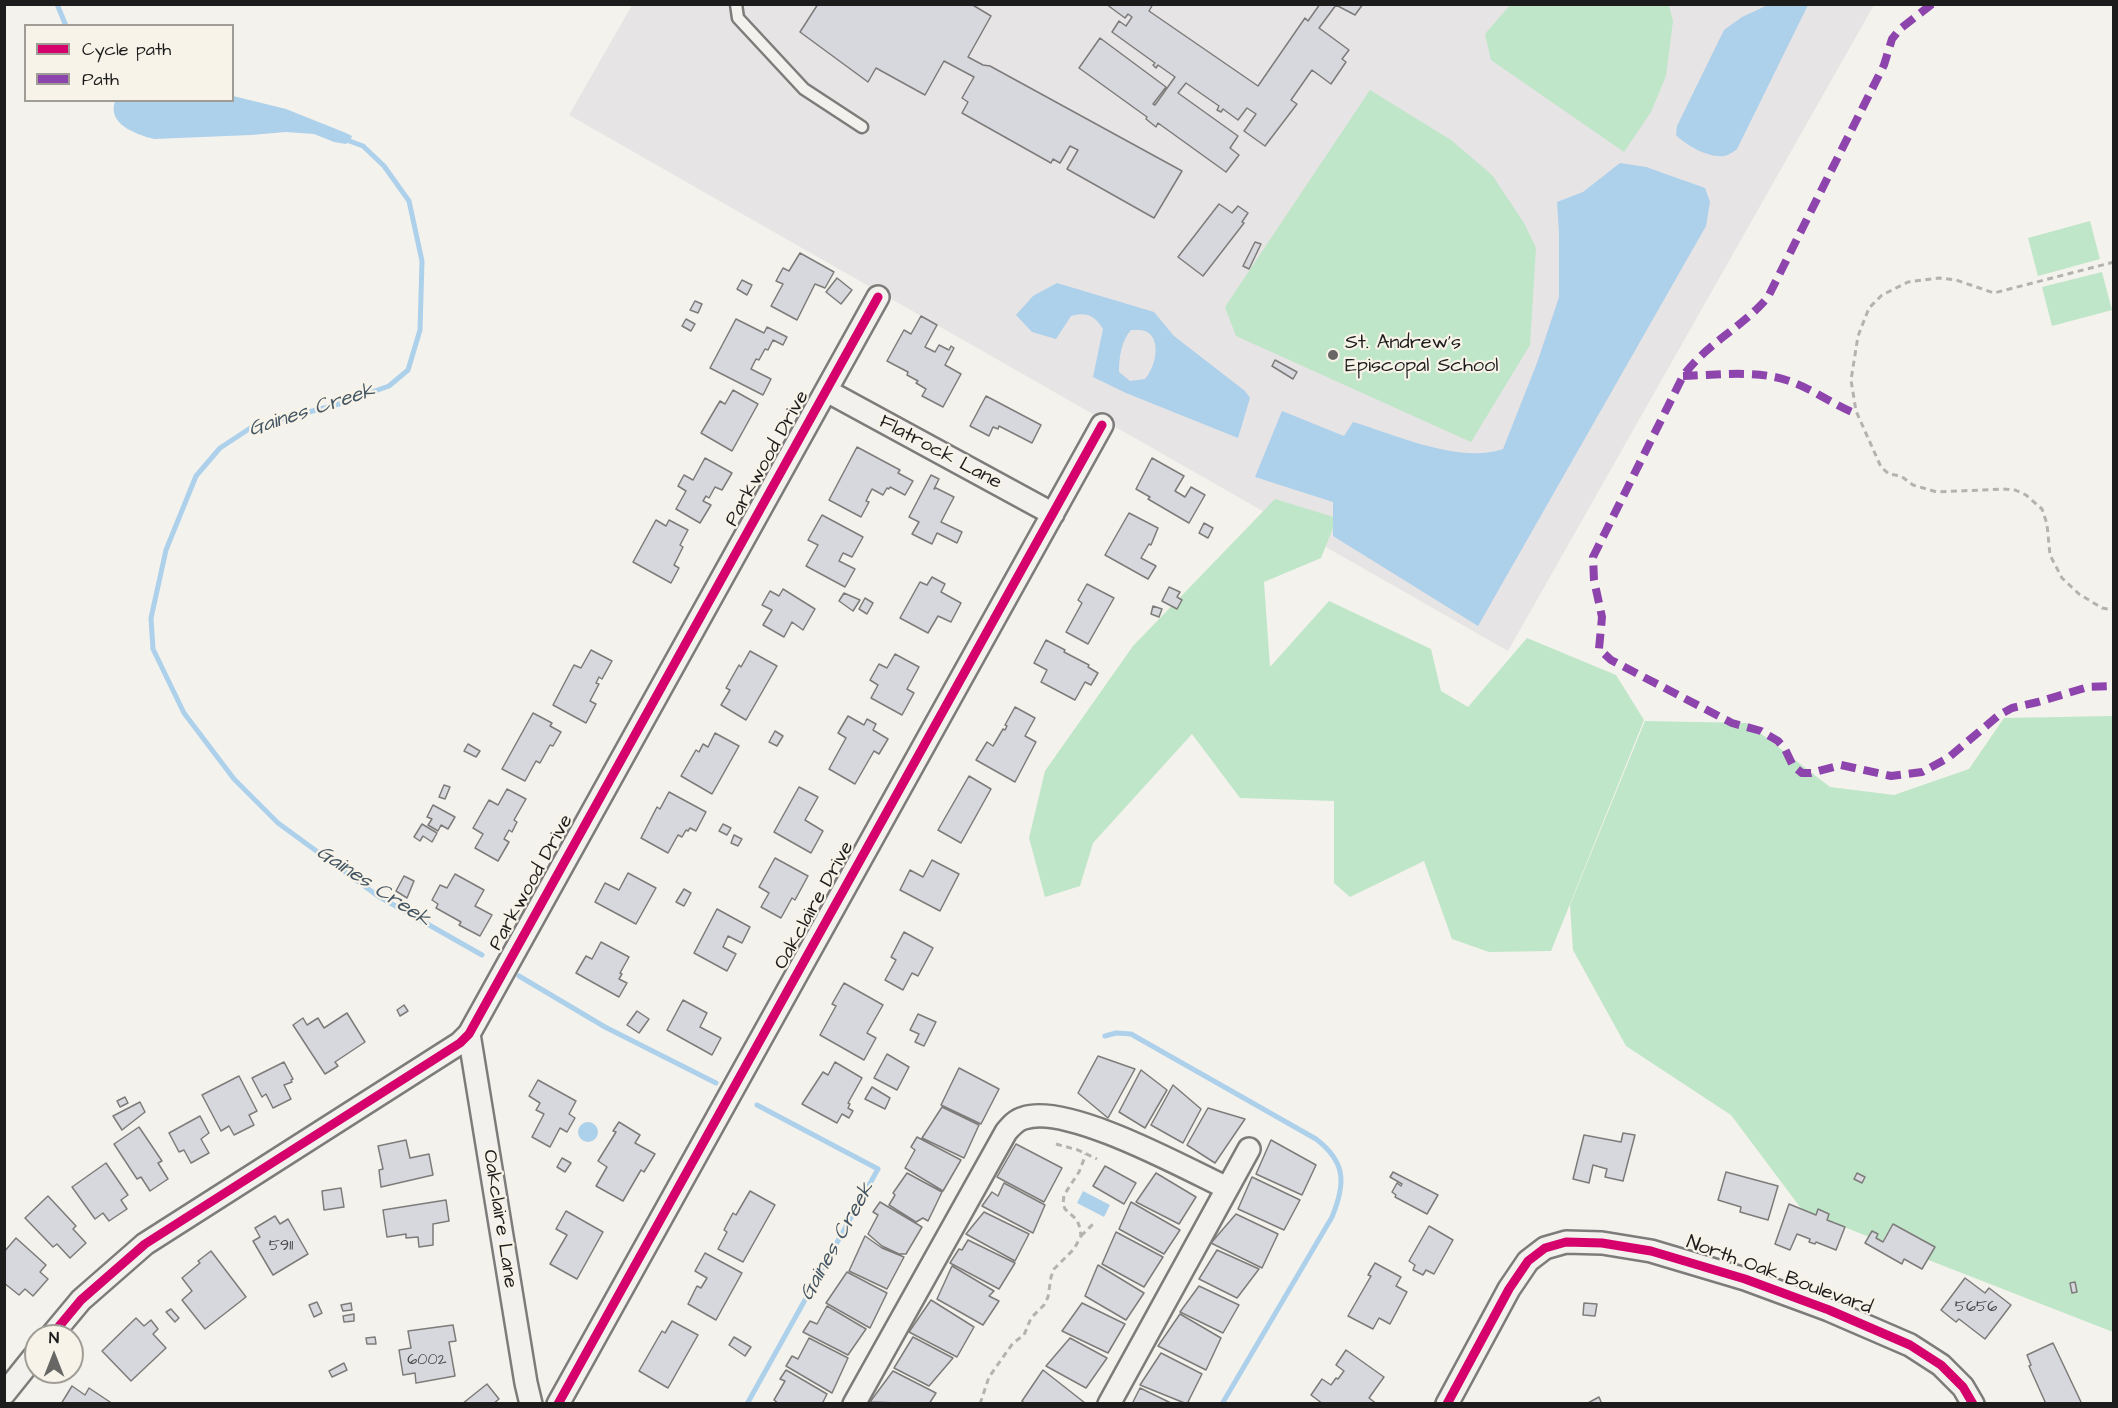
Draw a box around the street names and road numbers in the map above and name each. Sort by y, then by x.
street label: Parkwood Drive [721,387,815,531]
street label: Flatrock Lane [875,411,1005,495]
street label: Parkwood Drive [485,811,579,955]
street label: Oakclaire Drive [770,838,860,974]
street label: Oakclaire Lane [476,1148,522,1290]
street label: North Oak Boulevard [1683,1231,1875,1321]

